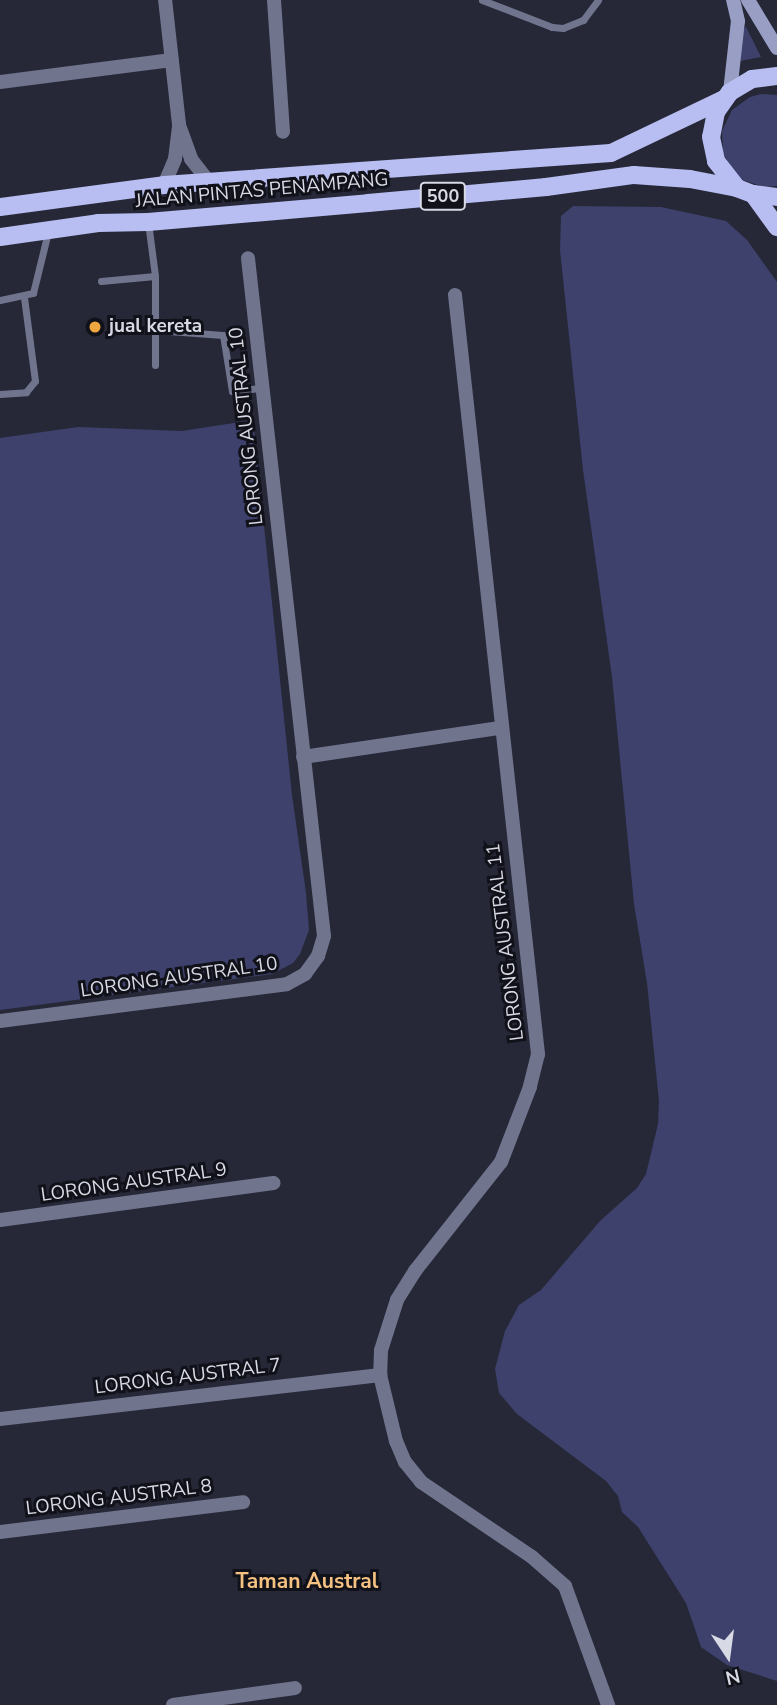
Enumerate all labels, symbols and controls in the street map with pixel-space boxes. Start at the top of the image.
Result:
street label: JALAN PINTAS PENAMPANG [135,169,389,213]
road number: 500 [418,182,467,210]
place label: jual kereta [109,316,202,338]
marker: jual kereta [87,319,103,335]
street label: LORONG AUSTRAL 10 [225,326,269,526]
street label: LORONG AUSTRAL 11 [483,842,529,1042]
street label: LORONG AUSTRAL 10 [79,953,279,1003]
street label: LORONG AUSTRAL 9 [40,1159,228,1207]
street label: LORONG AUSTRAL 7 [94,1354,282,1400]
street label: LORONG AUSTRAL 8 [25,1475,213,1521]
district label: Taman Austral [235,1568,379,1594]
north arrow [693,1621,763,1691]
text: N [723,1662,743,1691]

